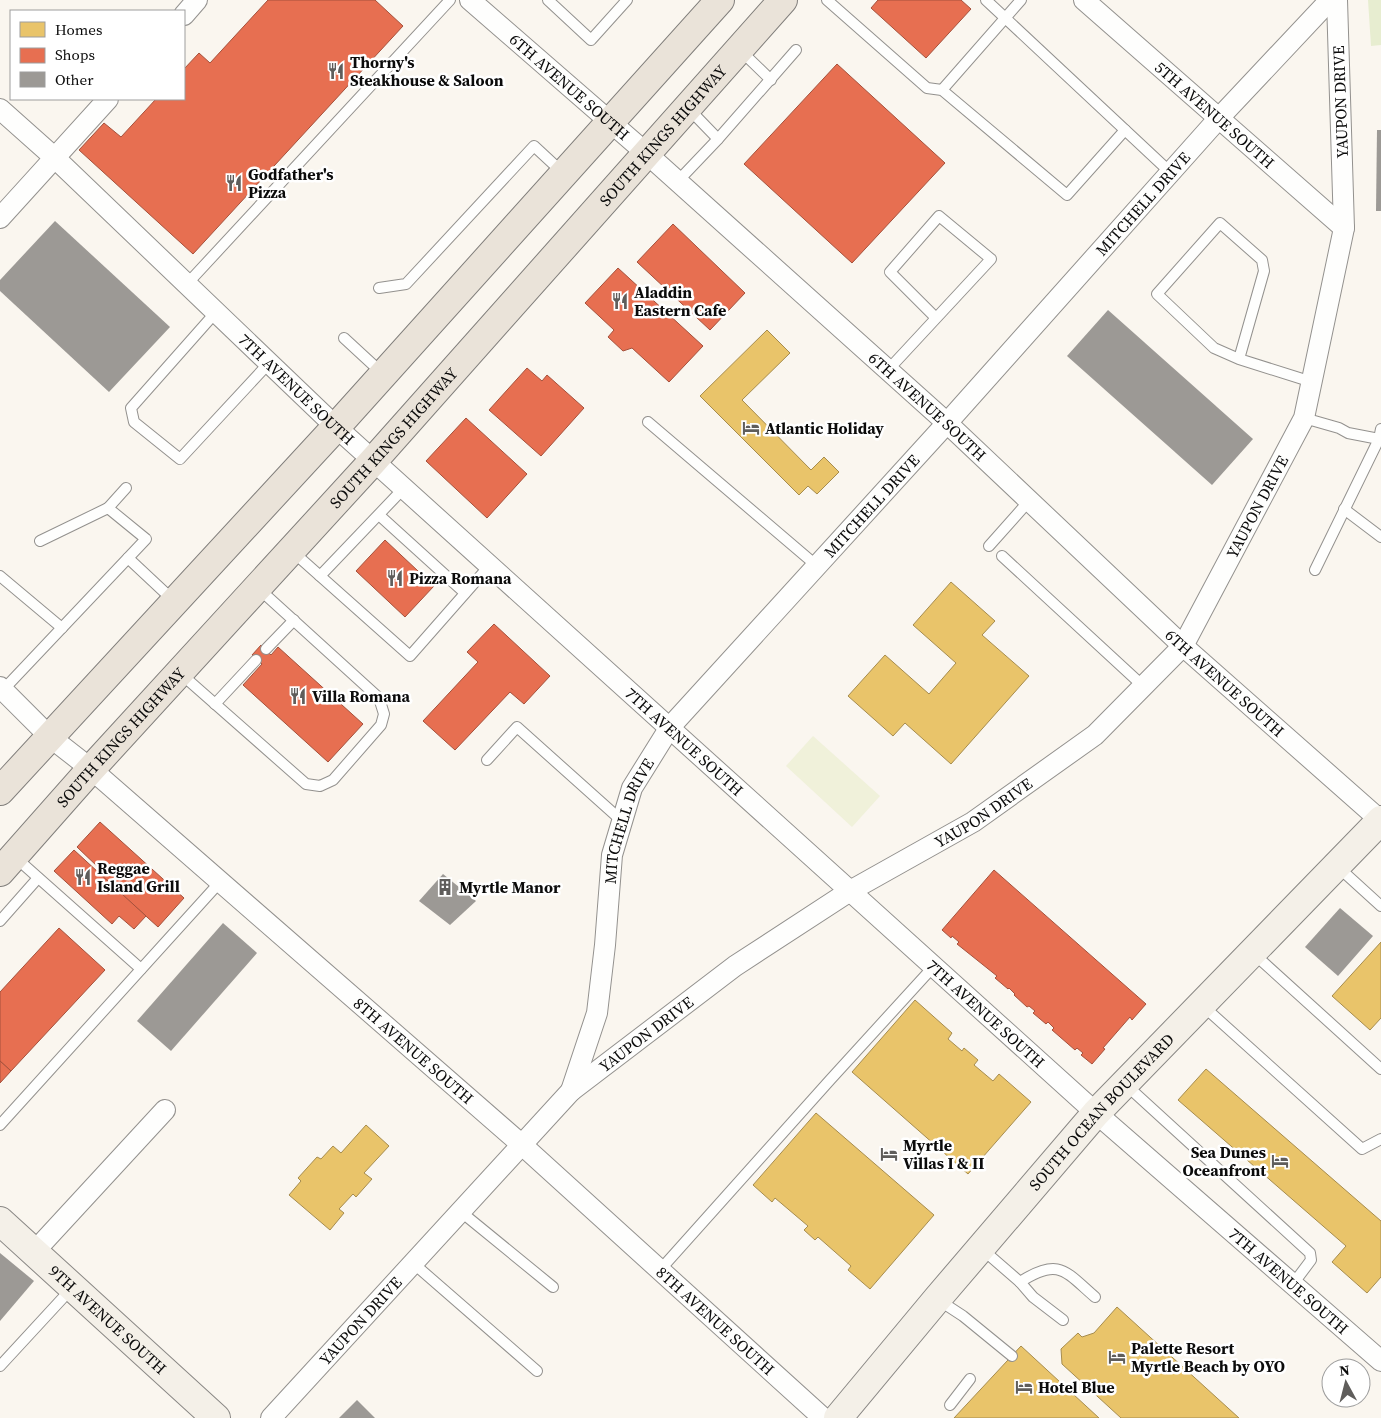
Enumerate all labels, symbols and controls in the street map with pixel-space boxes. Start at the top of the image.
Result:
legend [10,10,185,100]
text: Homes [55,19,102,40]
street label: 6TH AVENUE SOUTH [505,28,634,145]
text: Shops [55,44,95,65]
street label: YAUPON DRIVE [1327,45,1353,159]
place label: Thorny's Steakhouse & Saloon [350,51,504,91]
street label: 5TH AVENUE SOUTH [1150,56,1279,173]
street label: SOUTH KINGS HIGHWAY [594,60,731,211]
restaurant icon: Thorny's Steakhouse & Saloon [326,61,346,81]
text: Other [55,69,94,90]
street label: MITCHELL DRIVE [1090,147,1195,260]
place label: Godfather's Pizza [248,163,333,203]
restaurant icon: Godfather's Pizza [224,173,244,193]
place label: Aladdin Eastern Cafe [634,281,726,321]
restaurant icon: Aladdin Eastern Cafe [610,291,630,311]
street label: 7TH AVENUE SOUTH [234,329,359,450]
street label: 6TH AVENUE SOUTH [864,347,991,466]
street label: SOUTH KINGS HIGHWAY [324,363,462,513]
place label: Atlantic Holiday [765,417,884,439]
hotel icon: Atlantic Holiday [741,418,761,438]
street label: MITCHELL DRIVE [819,449,925,562]
street label: YAUPON DRIVE [1221,451,1293,562]
place label: Pizza Romana [409,567,512,589]
restaurant icon: Pizza Romana [385,568,405,588]
street label: 6TH AVENUE SOUTH [1161,624,1289,742]
street label: SOUTH KINGS HIGHWAY [51,662,190,812]
street label: 7TH AVENUE SOUTH [620,682,748,801]
place label: Villa Romana [312,685,410,707]
restaurant icon: Villa Romana [288,686,308,706]
street label: MITCHELL DRIVE [599,754,659,885]
street label: YAUPON DRIVE [930,772,1037,853]
place label: Reggae Island Grill [97,857,180,897]
restaurant icon: Reggae Island Grill [73,867,93,887]
place label: Myrtle Manor [459,876,561,898]
building icon: Myrtle Manor [435,877,455,897]
street label: 7TH AVENUE SOUTH [922,954,1050,1073]
street label: YAUPON DRIVE [594,991,698,1077]
street label: 8TH AVENUE SOUTH [349,992,478,1109]
street label: SOUTH OCEAN BOULEVARD [1024,1028,1179,1195]
place label: Myrtle Villas I & II [903,1134,984,1174]
place label: Sea Dunes Oceanfront [1183,1141,1266,1181]
hotel icon: Myrtle Villas I & II [879,1144,899,1164]
hotel icon: Sea Dunes Oceanfront [1270,1151,1290,1171]
street label: 7TH AVENUE SOUTH [1224,1222,1354,1339]
street label: 9TH AVENUE SOUTH [44,1260,172,1379]
street label: 8TH AVENUE SOUTH [652,1261,779,1380]
street label: YAUPON DRIVE [314,1271,407,1370]
place label: Palette Resort Myrtle Beach by OYO [1131,1337,1285,1377]
hotel icon: Palette Resort Myrtle Beach by OYO [1107,1347,1127,1367]
north arrow [1321,1358,1371,1408]
text: N [1338,1360,1351,1381]
place label: Hotel Blue [1038,1376,1115,1398]
hotel icon: Hotel Blue [1014,1377,1034,1397]

